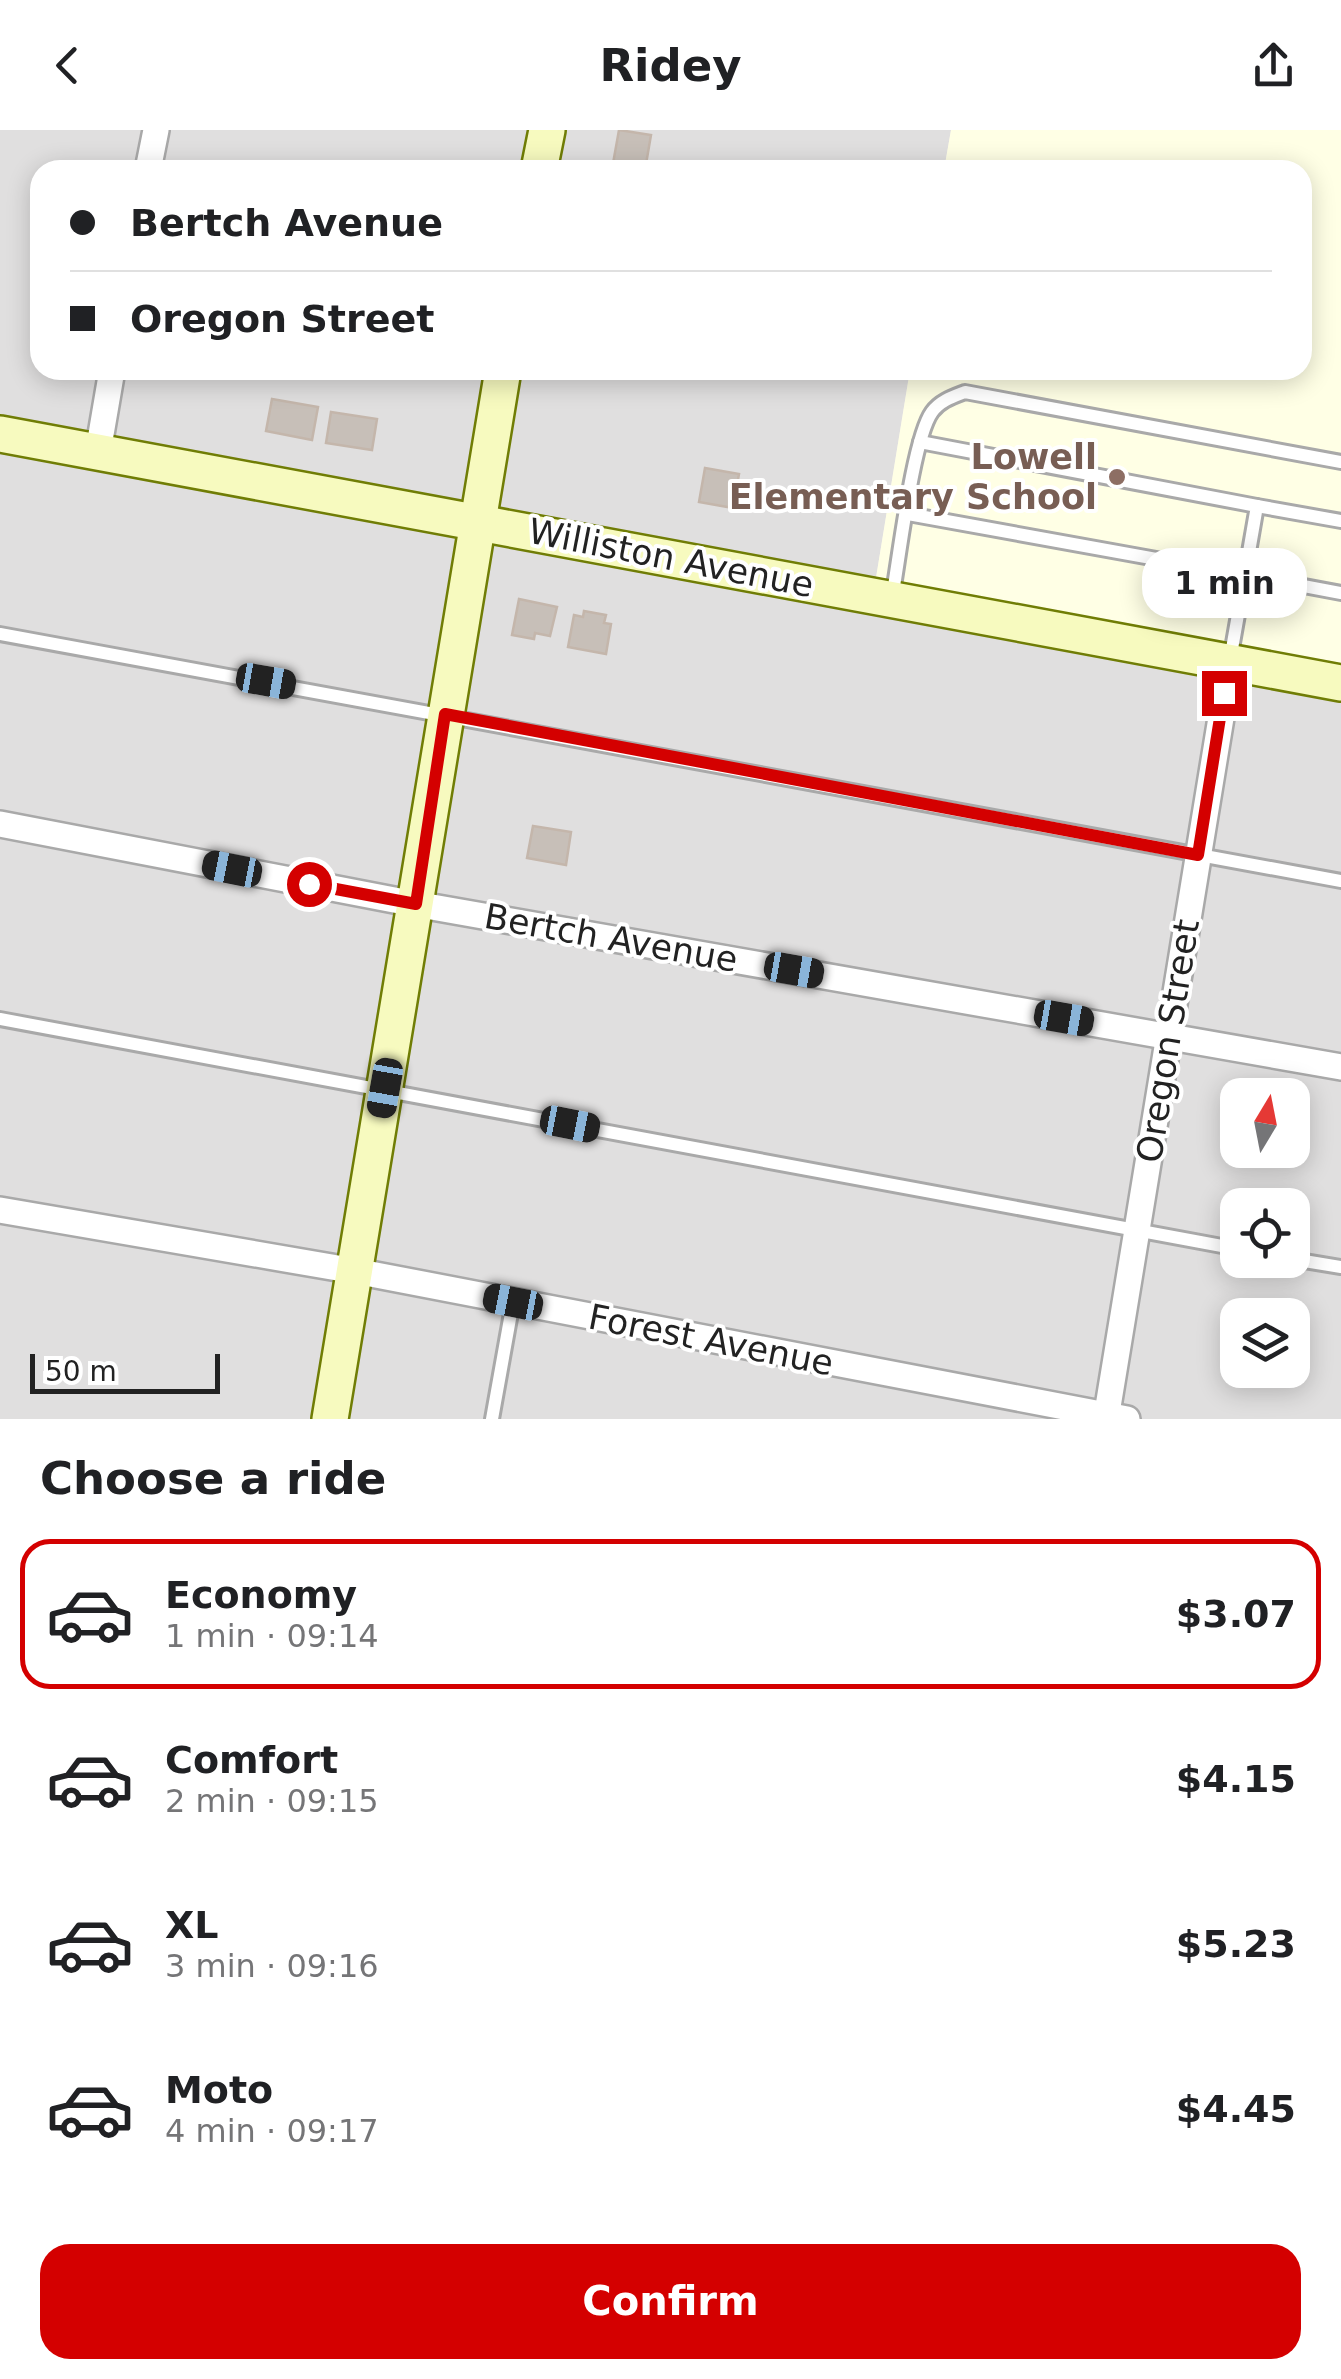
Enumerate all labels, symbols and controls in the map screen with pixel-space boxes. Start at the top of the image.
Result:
icon: back [40,38,95,93]
icon: share [1246,38,1301,93]
text: Ridey [599,39,742,92]
text: Bertch Avenue [130,201,443,245]
text: Oregon Street [130,297,434,341]
place label: Lowell Elementary School [729,437,1097,517]
marker: Lowell Elementary School [1106,466,1128,488]
street label: Williston Avenue [525,511,817,605]
callout: 1 min [1142,548,1306,618]
text: 1 min [1174,564,1275,602]
car [234,661,298,701]
route end [1202,671,1247,716]
car [200,849,264,889]
route start [287,862,332,907]
street label: Bertch Avenue [481,896,741,980]
street label: Oregon Street [1129,916,1207,1166]
car [762,950,826,990]
car [1032,998,1096,1038]
car [365,1056,405,1120]
north arrow [1220,1078,1310,1168]
map controls [1220,1078,1310,1388]
car [538,1104,602,1144]
button: locate [1220,1188,1310,1278]
car [481,1282,545,1322]
street label: Forest Avenue [585,1297,837,1383]
button: layers [1220,1298,1310,1388]
scale bar [30,1349,220,1394]
text: 50 m [45,1355,117,1388]
text: Choose a ride [40,1452,386,1505]
icon: car [45,1569,135,1659]
text: Economy [165,1573,357,1617]
text: $3.07 [1176,1592,1296,1636]
text: 1 min · 09:14 [165,1617,379,1655]
icon: car [45,1734,135,1824]
text: Comfort [165,1738,338,1782]
text: $4.15 [1176,1757,1296,1801]
text: 2 min · 09:15 [165,1782,379,1820]
icon: car [45,1899,135,1989]
text: XL [165,1903,219,1947]
text: $5.23 [1176,1922,1296,1966]
text: 3 min · 09:16 [165,1947,379,1985]
icon: car [45,2064,135,2154]
text: Moto [165,2068,273,2112]
text: $4.45 [1176,2087,1296,2131]
text: 4 min · 09:17 [165,2112,379,2150]
button: Confirm [40,2244,1301,2359]

